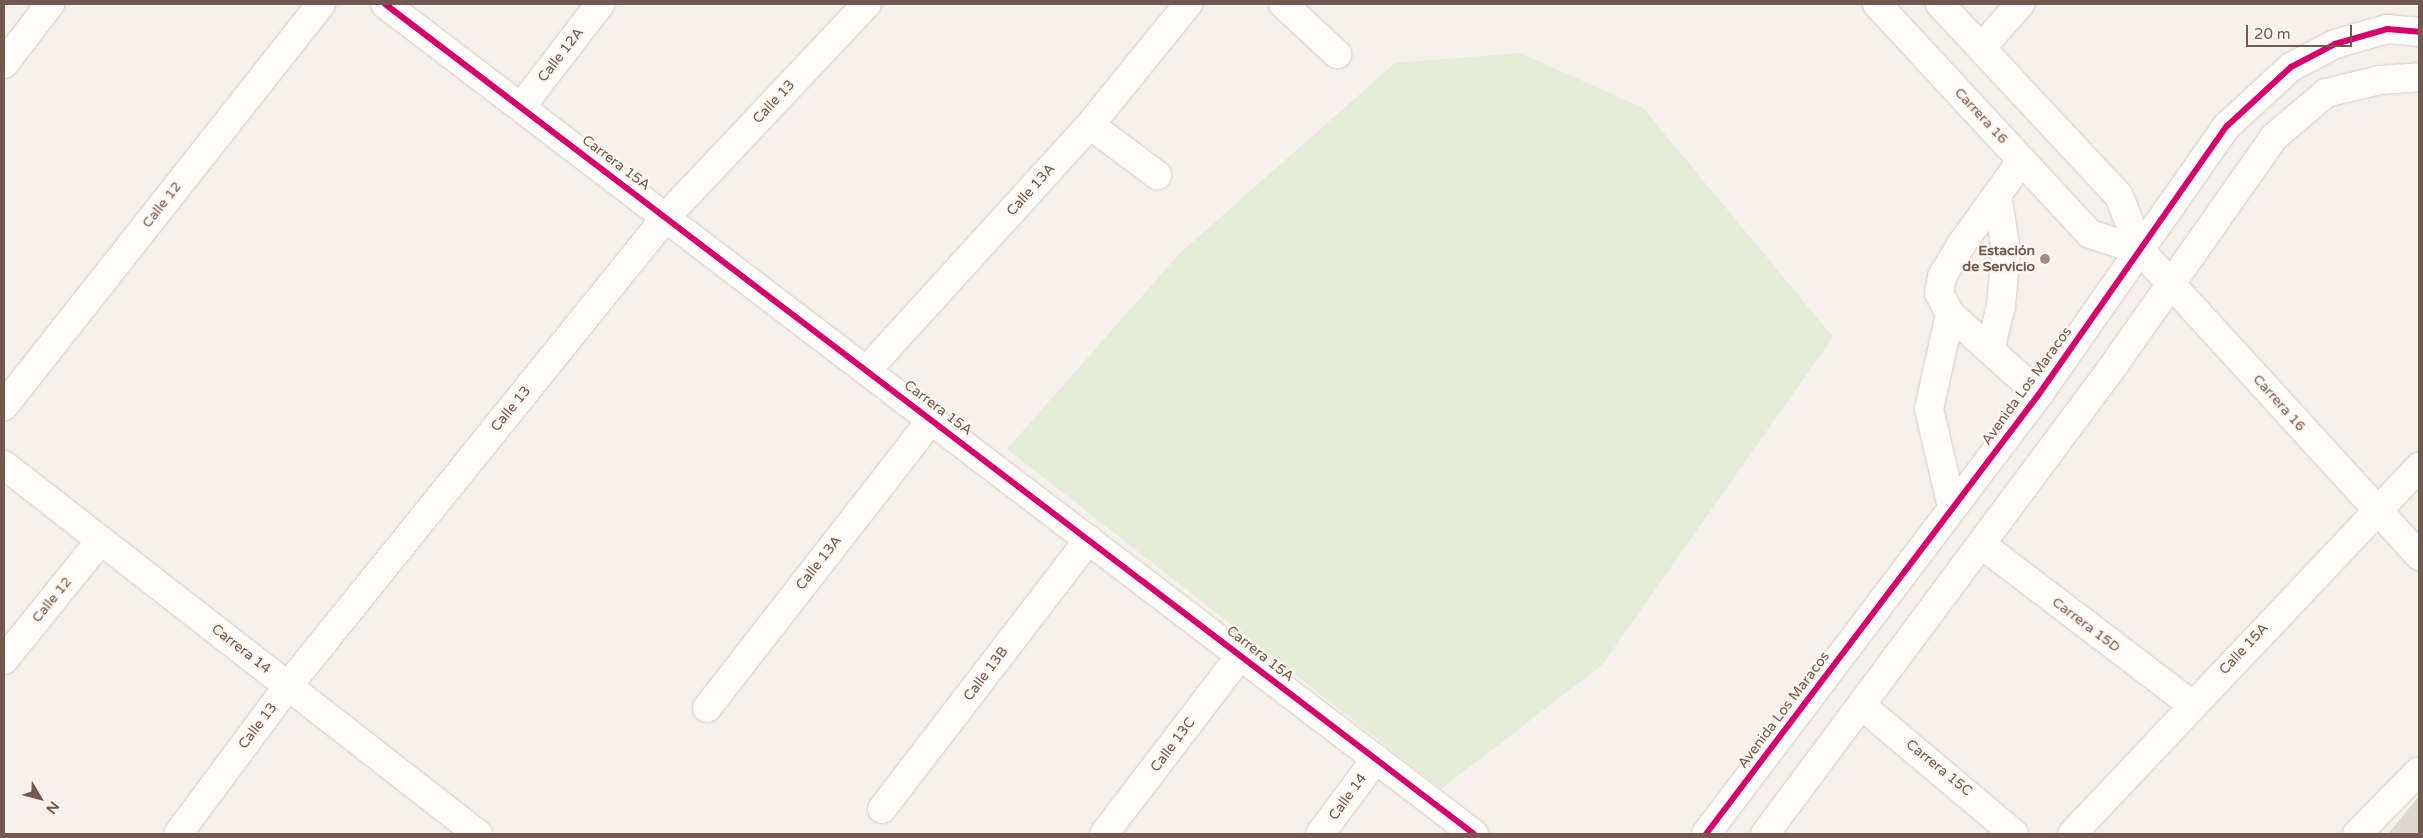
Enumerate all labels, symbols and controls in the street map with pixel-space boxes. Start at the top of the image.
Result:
scale bar [2248,15,2354,47]
street label: Calle 12A [535,25,587,85]
text: 20 m [2254,25,2291,43]
street label: Calle 13 [750,77,798,127]
street label: Carrera 16 [1951,84,2011,148]
street label: Carrera 15A [579,132,653,194]
street label: Calle 13A [1003,161,1059,219]
street label: Calle 12 [139,179,185,231]
place label: Estación de Servicio [1962,243,2035,276]
marker: Estación de Servicio [2039,253,2051,265]
street label: Avenida Los Maracos [1979,324,2075,448]
street label: Carrera 16 [2249,371,2309,435]
street label: Carrera 15A [901,377,975,439]
street label: Calle 13 [488,383,534,435]
street label: Calle 13A [793,533,845,593]
street label: Calle 12 [29,574,75,626]
street label: Carrera 15D [2049,594,2123,656]
street label: Calle 15A [2216,620,2272,678]
street label: Carrera 14 [208,621,274,677]
street label: Carrera 15A [1223,622,1297,686]
street label: Calle 13B [960,644,1012,704]
street label: Avenida Los Maracos [1735,648,1833,772]
street label: Calle 13 [235,699,281,753]
street label: Calle 13C [1147,715,1199,775]
street label: Carrera 15C [1903,736,1975,800]
street label: Calle 14 [1325,770,1371,824]
north arrow [15,773,65,823]
text: N [42,798,63,817]

